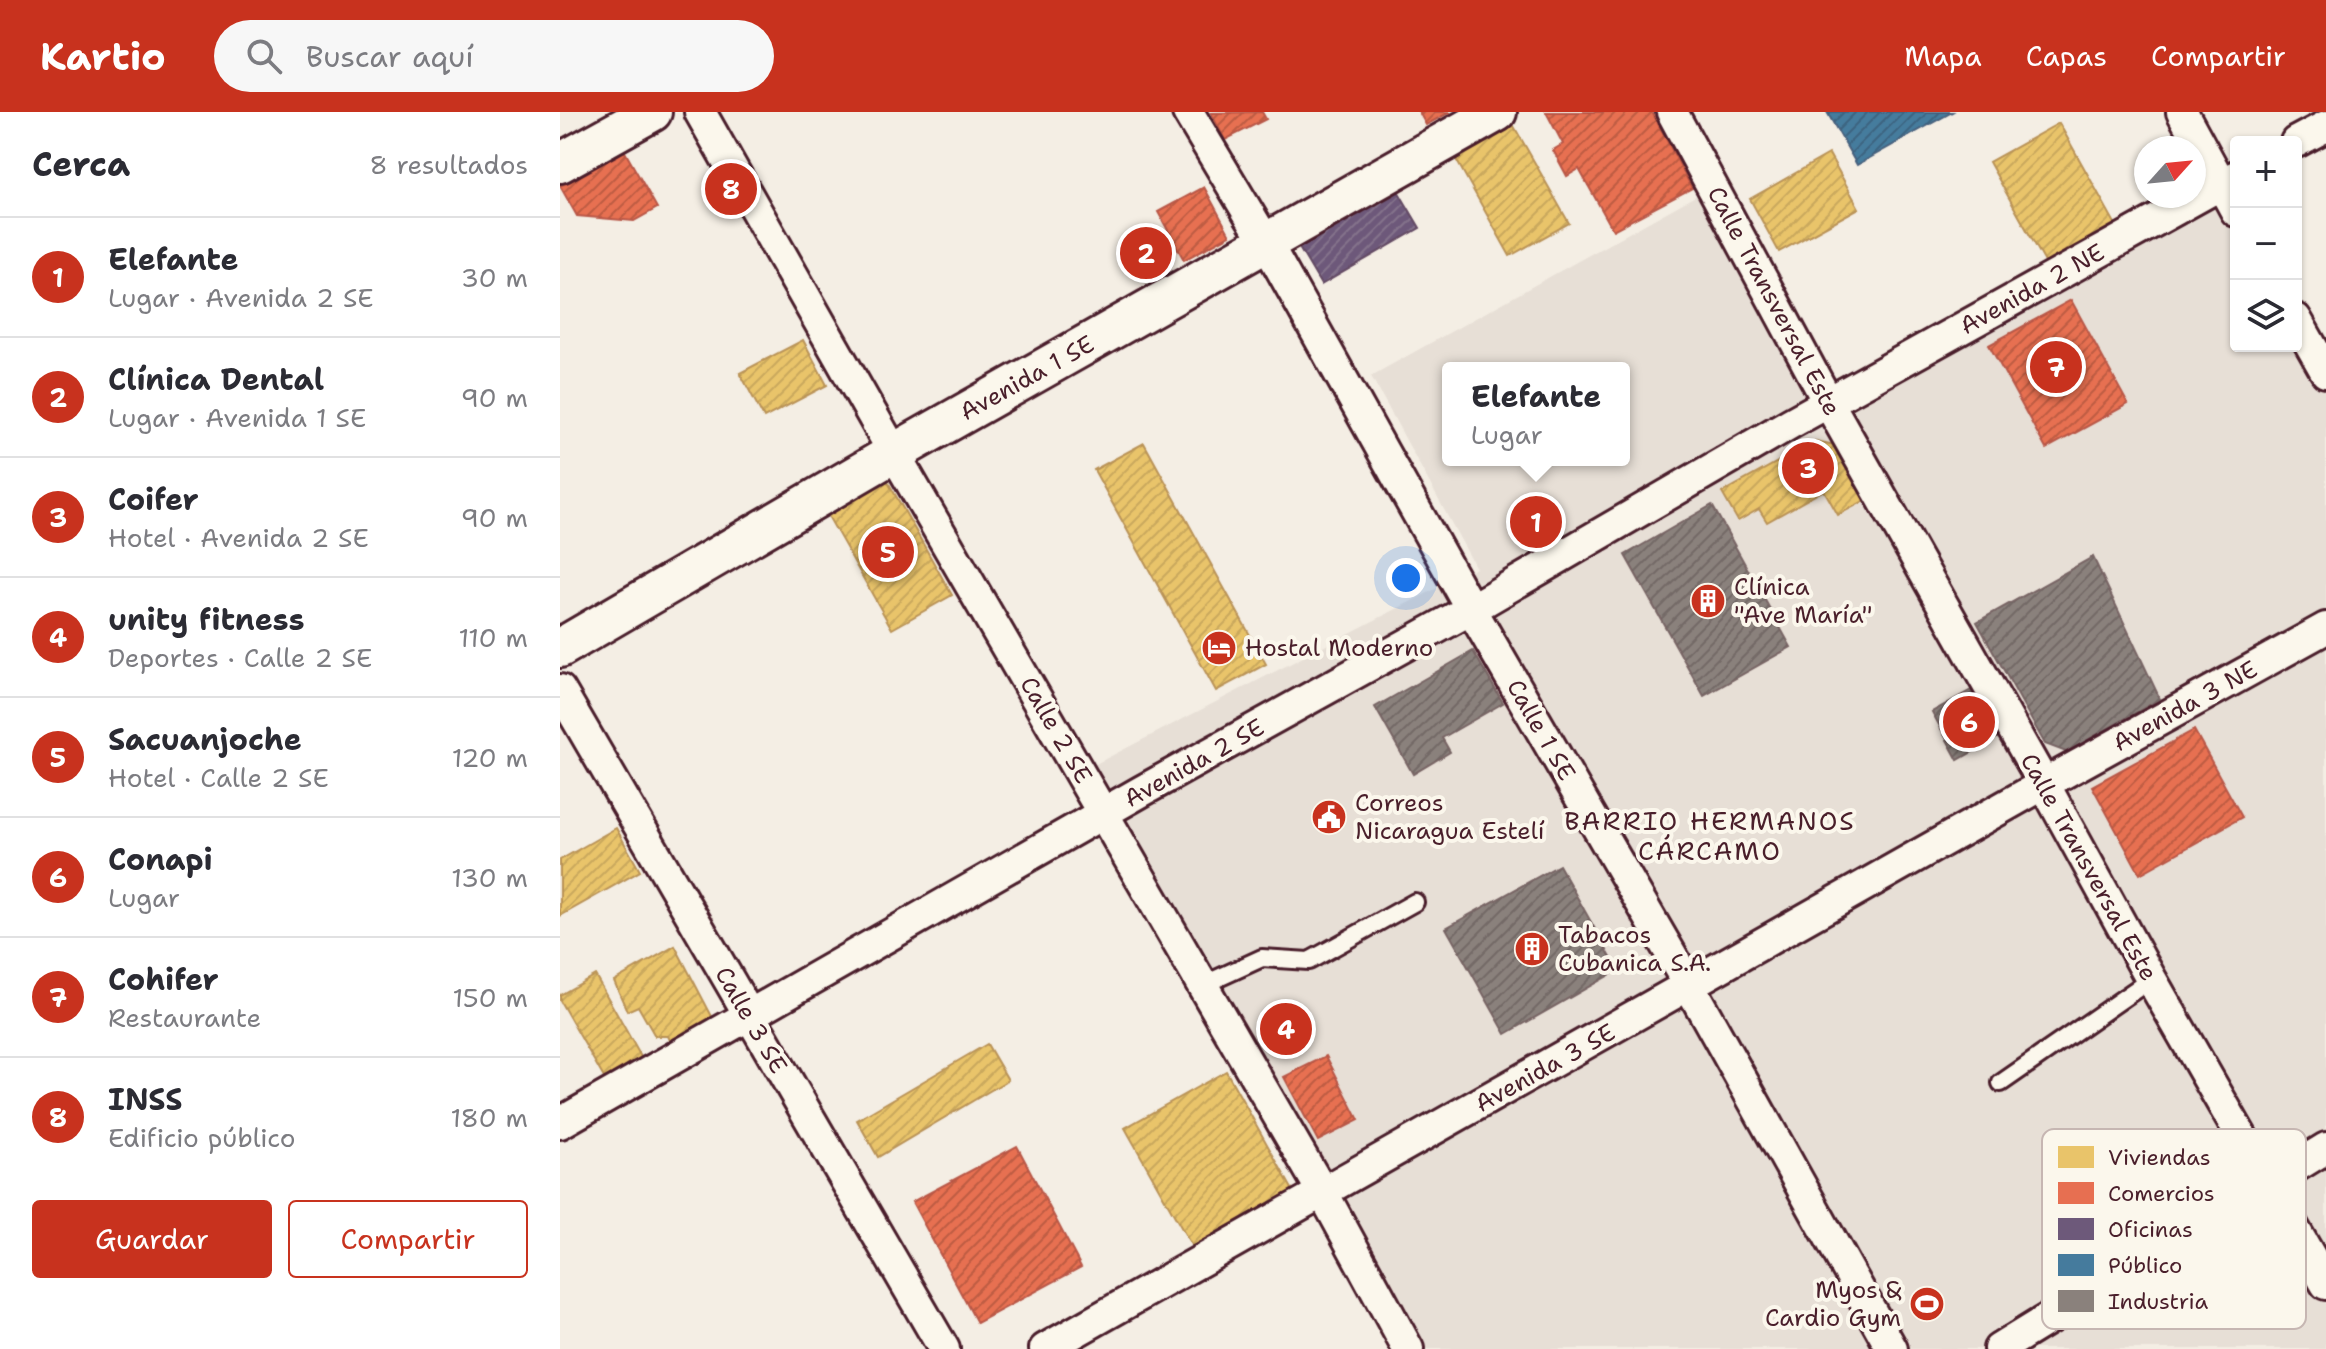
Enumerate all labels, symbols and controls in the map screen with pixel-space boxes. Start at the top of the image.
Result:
search box [214,20,774,92]
text: Kartio [40,31,166,82]
icon: search [242,34,286,78]
text: Buscar aquí [306,36,474,77]
text: Mapa [1904,37,1982,75]
text: Capas [2026,37,2107,75]
text: Compartir [2151,37,2286,75]
north arrow [2134,136,2206,208]
map controls [2230,136,2302,352]
button: + [2230,136,2302,208]
text: Cerca [32,141,130,187]
text: 8 resultados [369,147,528,182]
pin: 8 [705,159,757,219]
street label: Calle Transversal Este [1700,181,1848,421]
button: − [2230,208,2302,280]
pin: 2 [1120,223,1172,283]
street label: Avenida 2 NE [1954,236,2110,342]
text: Elefante [108,239,239,280]
text: 1 [52,260,64,295]
text: 30 m [461,260,528,295]
text: Lugar · Avenida 2 SE [108,280,374,315]
button: layers [2230,280,2302,352]
street label: Avenida 1 SE [954,328,1100,428]
pin: 7 [2030,337,2082,397]
text: Clínica Dental [108,359,324,400]
popup [1442,362,1630,466]
text: Elefante [1471,376,1601,417]
text: 2 [49,380,67,415]
text: 90 m [461,380,528,415]
text: Lugar · Avenida 1 SE [108,400,366,435]
text: Lugar [1471,417,1543,452]
pin: 3 [1782,438,1834,498]
text: Coifer [108,479,199,520]
pin: 1 [1510,492,1562,552]
text: 3 [49,500,67,535]
text: 90 m [461,500,528,535]
text: Hotel · Avenida 2 SE [108,520,369,555]
pin: 5 [862,522,914,582]
your location [1386,558,1426,598]
place label: Clínica "Ave María" [1734,571,1872,631]
building icon: Clínica "Ave María" [1689,582,1727,620]
text: unity fitness [108,599,305,640]
text: 4 [49,620,67,655]
text: 110 m [458,620,528,655]
hotel icon: Hostal Moderno [1200,629,1238,667]
place label: Hostal Moderno [1245,632,1433,664]
text: Deportes · Calle 2 SE [108,640,372,675]
street label: Avenida 3 NE [2107,653,2263,759]
street label: Calle 2 SE [1013,671,1099,789]
street label: Calle 1 SE [1499,674,1583,786]
pin: 6 [1943,692,1995,752]
street label: Avenida 2 SE [1118,711,1270,815]
text: Sacuanjoche [108,719,302,760]
text: 5 [50,740,66,775]
text: 120 m [452,740,528,775]
street label: Calle Transversal Este [2013,747,2165,987]
text: Hotel · Calle 2 SE [108,760,329,795]
place label: Correos Nicaragua Estelí [1355,787,1545,847]
public building icon: Correos Nicaragua Estelí [1310,798,1348,836]
district label: BARRIO HERMANOS CÁRCAMO [1564,803,1856,868]
text: Conapi [108,839,213,880]
text: 6 [49,860,67,895]
text: 130 m [451,860,528,895]
text: Lugar [108,880,180,915]
place label: Tabacos Cubanica S.A. [1558,919,1711,979]
building icon: Tabacos Cubanica S.A. [1513,930,1551,968]
text: Cohifer [108,959,219,1000]
street label: Calle 3 SE [708,961,794,1079]
text: 7 [49,980,67,1015]
text: 150 m [452,980,528,1015]
pin: 4 [1260,999,1312,1059]
text: Restaurante [108,1000,261,1035]
street label: Avenida 3 SE [1469,1016,1621,1120]
text: INSS [108,1079,182,1120]
text: 8 [49,1100,67,1135]
text: 180 m [450,1100,528,1135]
text: Edificio público [108,1120,295,1155]
legend [2042,1129,2306,1329]
text: Viviendas [2108,1143,2211,1172]
text: Comercios [2108,1179,2215,1208]
button: Guardar [32,1200,272,1278]
button: Compartir [288,1200,528,1278]
text: Oficinas [2108,1215,2193,1244]
text: Público [2108,1251,2182,1280]
place label: Myos & Cardio Gym [1765,1274,1902,1334]
sports icon: Myos & Cardio Gym [1908,1285,1946,1323]
text: Industria [2108,1287,2208,1316]

